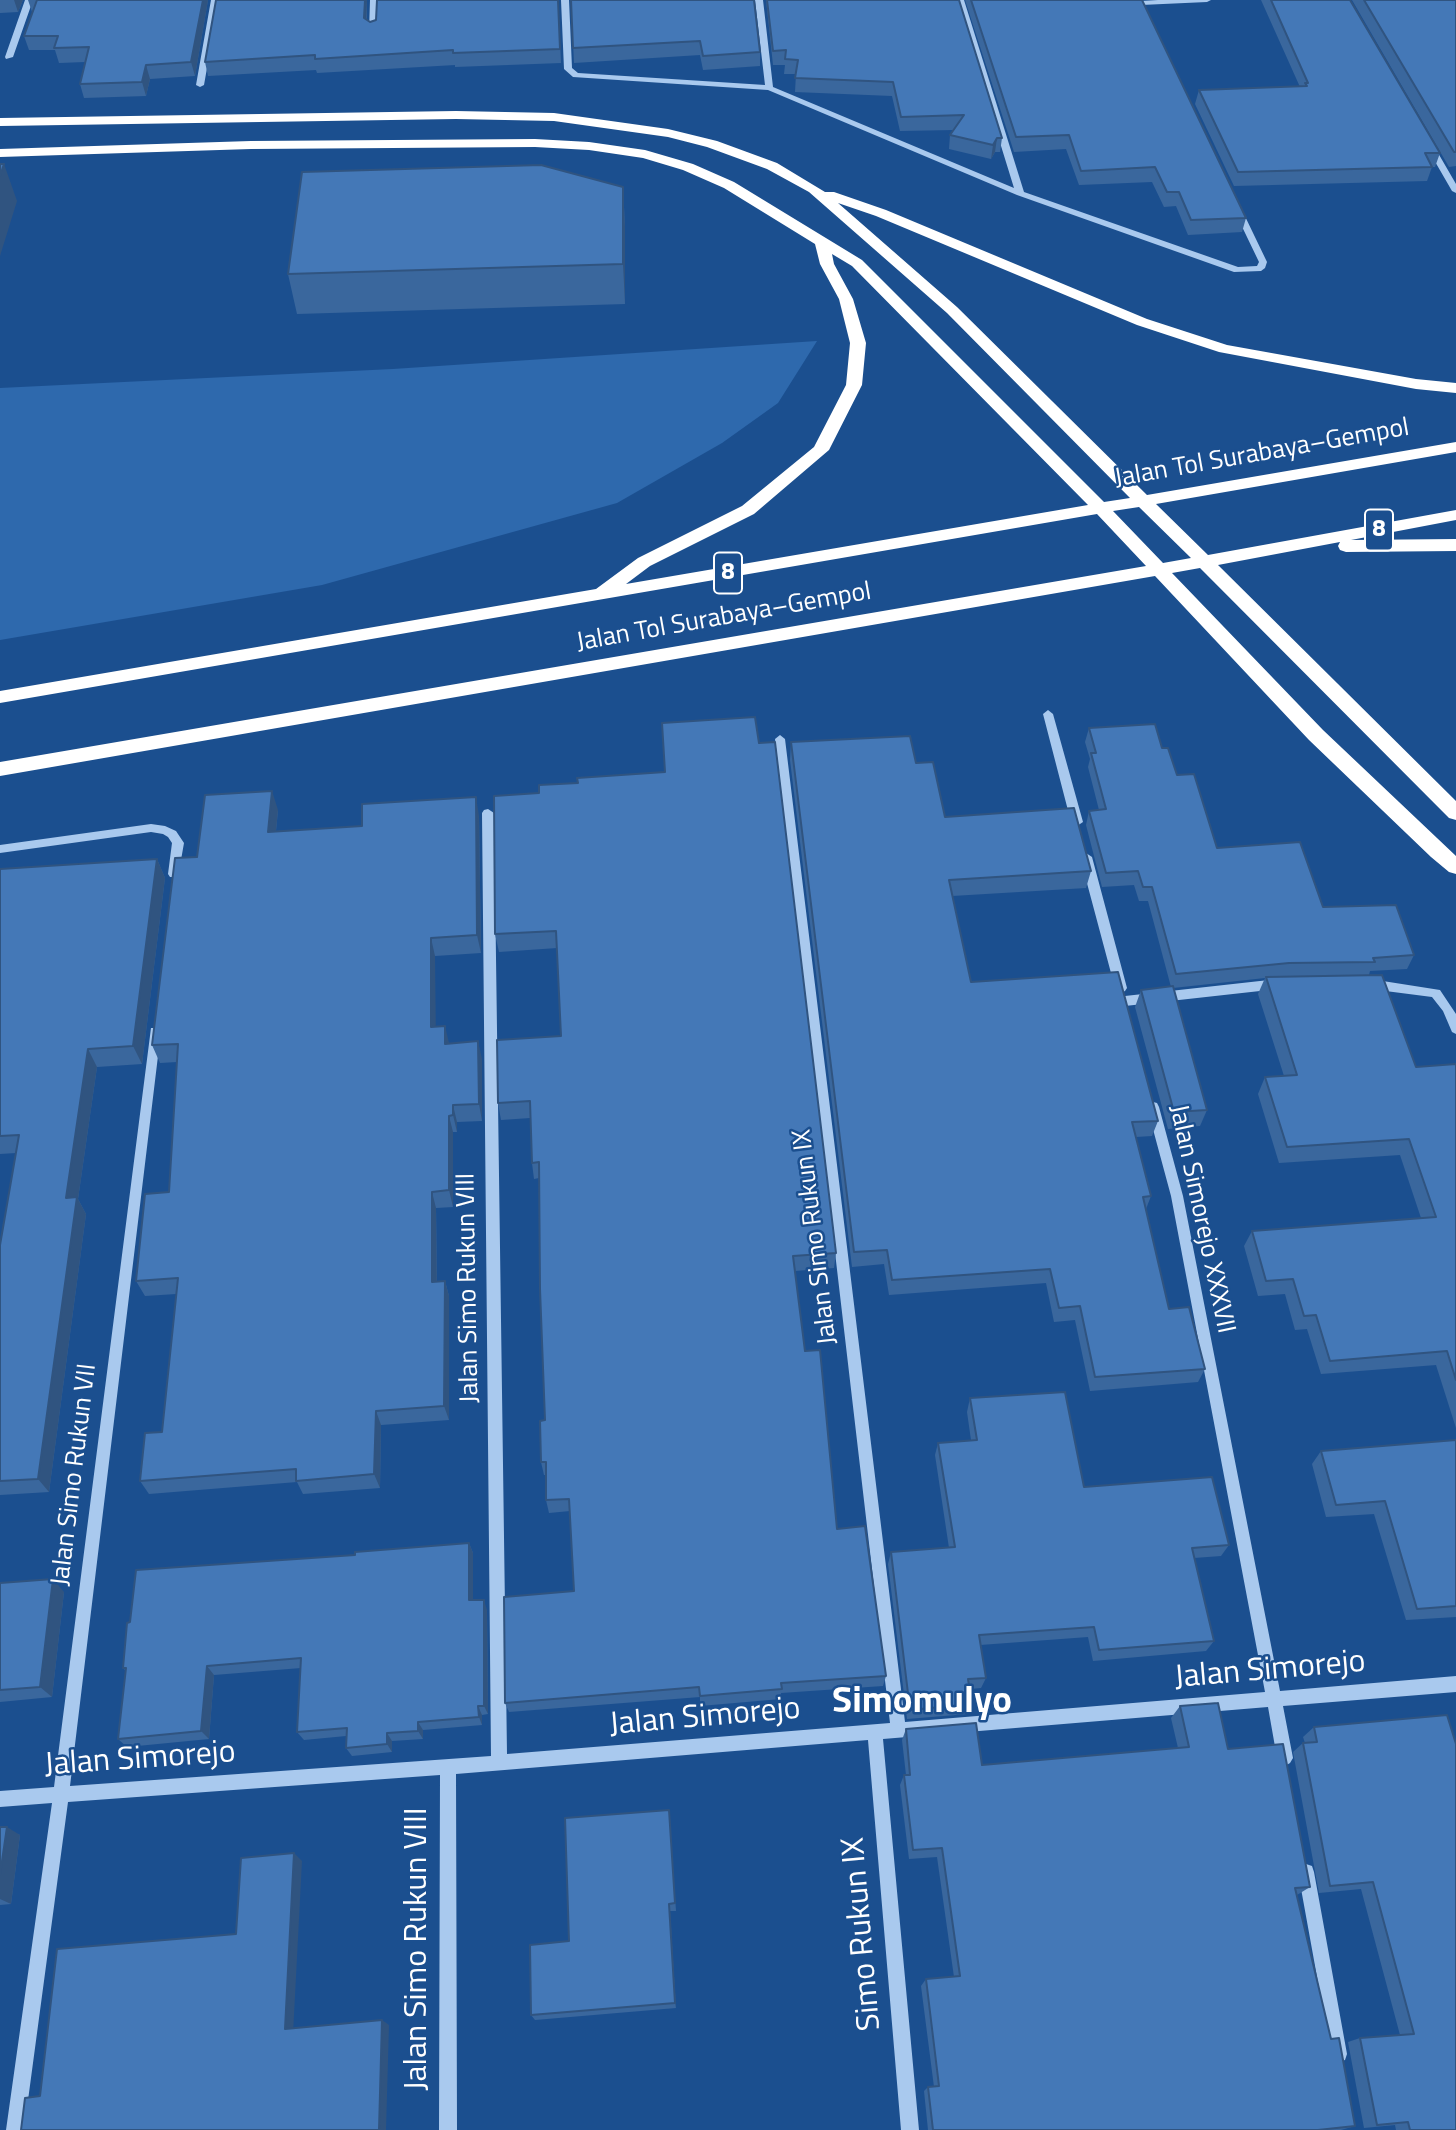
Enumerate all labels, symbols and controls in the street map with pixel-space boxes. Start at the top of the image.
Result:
street label: Jalan Tol Surabaya–Gempol [1112,413,1412,495]
road number: 8 [1365,509,1393,550]
road number: 8 [714,552,742,594]
street label: Jalan Tol Surabaya–Gempol [574,577,874,659]
street label: Jalan Simorejo XXXVII [1162,1102,1240,1336]
street label: Jalan Simo Rukun IX [787,1127,845,1347]
street label: Jalan Simo Rukun VIII [451,1173,487,1403]
street label: Jalan Simo Rukun VII [46,1362,104,1588]
street label: Jalan Simorejo [1173,1644,1367,1698]
district label: Simomulyo [832,1681,1012,1725]
street label: Jalan Simorejo [608,1691,802,1745]
street label: Jalan Simorejo [43,1734,237,1786]
street label: Jalan Simo Rukun VIII [399,1807,437,2091]
street label: Simo Rukun IX [835,1836,891,2032]

